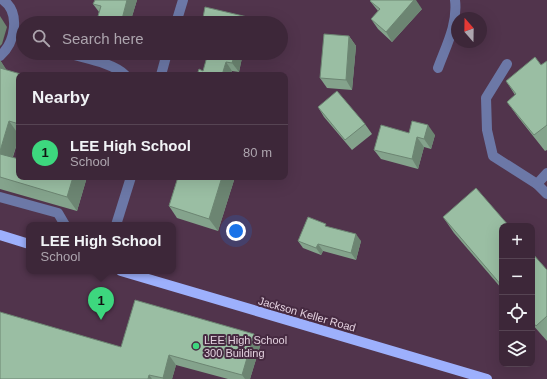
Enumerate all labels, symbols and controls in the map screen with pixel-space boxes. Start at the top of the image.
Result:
north arrow [451,12,487,48]
search box [16,16,288,60]
icon: search [30,27,52,49]
text: Search here [62,30,144,47]
text: Nearby [32,88,90,107]
text: LEE High School [70,137,191,154]
text: 1 [41,145,49,160]
text: 80 m [243,145,272,160]
text: School [70,154,110,169]
your location [226,221,246,241]
popup [26,222,176,274]
map controls [499,223,535,367]
button: + [499,223,535,259]
text: LEE High School [41,232,161,249]
text: School [41,249,80,264]
button: − [499,259,535,295]
pin: 1 [88,287,114,320]
street label: Jackson Keller Road [257,294,357,334]
button: locate [499,295,535,331]
button: layers [499,331,535,367]
place label: LEE High School 300 Building [204,334,287,359]
marker: LEE High School 300 Building [191,341,201,351]

